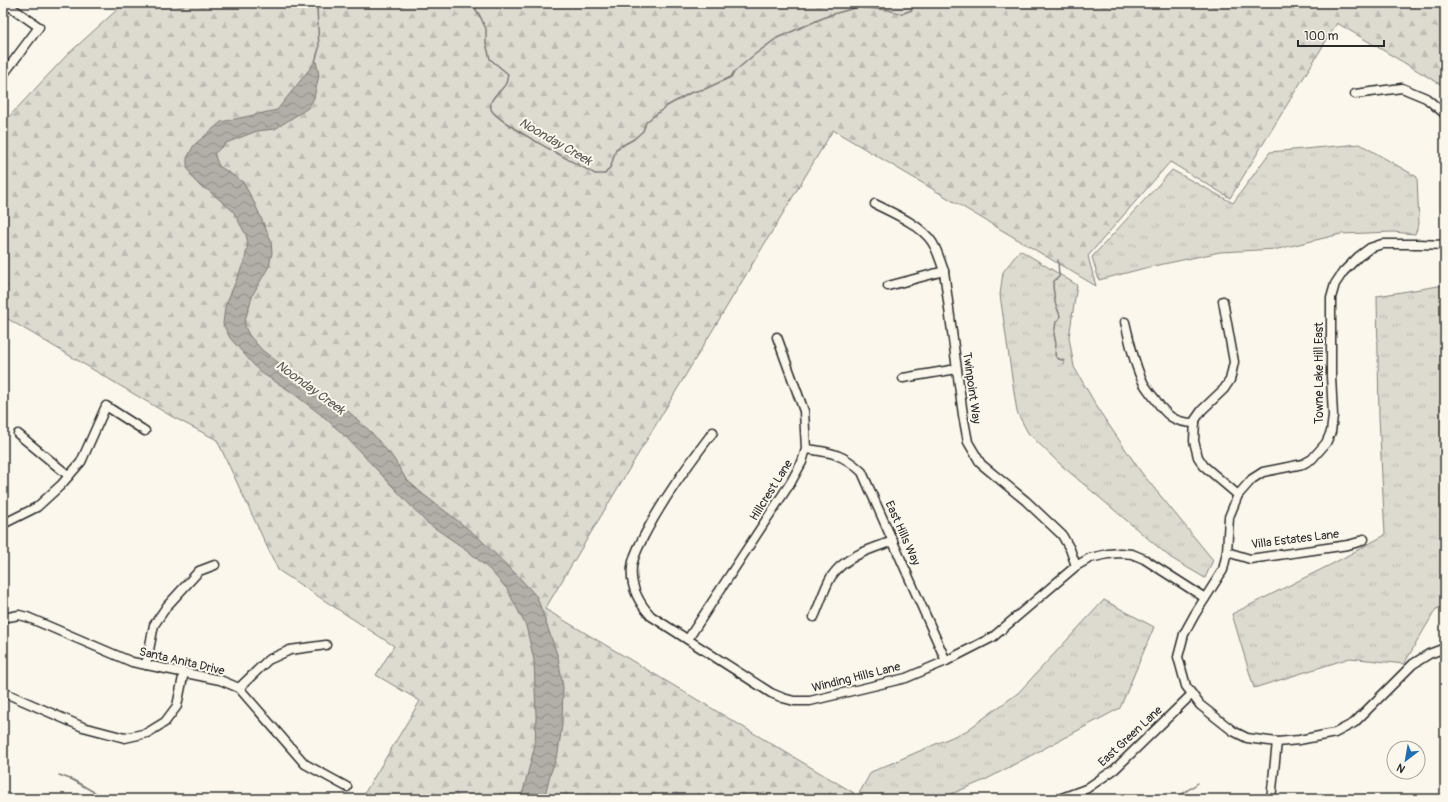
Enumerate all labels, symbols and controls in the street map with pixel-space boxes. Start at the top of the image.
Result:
scale bar [1298,22,1384,48]
text: 100 m [1304,29,1339,44]
water label: Noonday Creek [516,115,596,170]
street label: Towne Lake Hill East [1312,322,1327,424]
street label: Twinpoint Way [959,351,984,425]
water label: Noonday Creek [273,357,349,419]
street label: Hillcrest Lane [747,457,796,524]
street label: East Hills Way [882,499,923,568]
street label: Villa Estates Lane [1250,527,1340,552]
street label: Santa Anita Drive [138,644,226,679]
street label: Winding Hills Lane [810,659,902,696]
street label: East Green Lane [1095,703,1166,770]
north arrow [1386,740,1426,780]
text: N [1394,760,1408,776]

